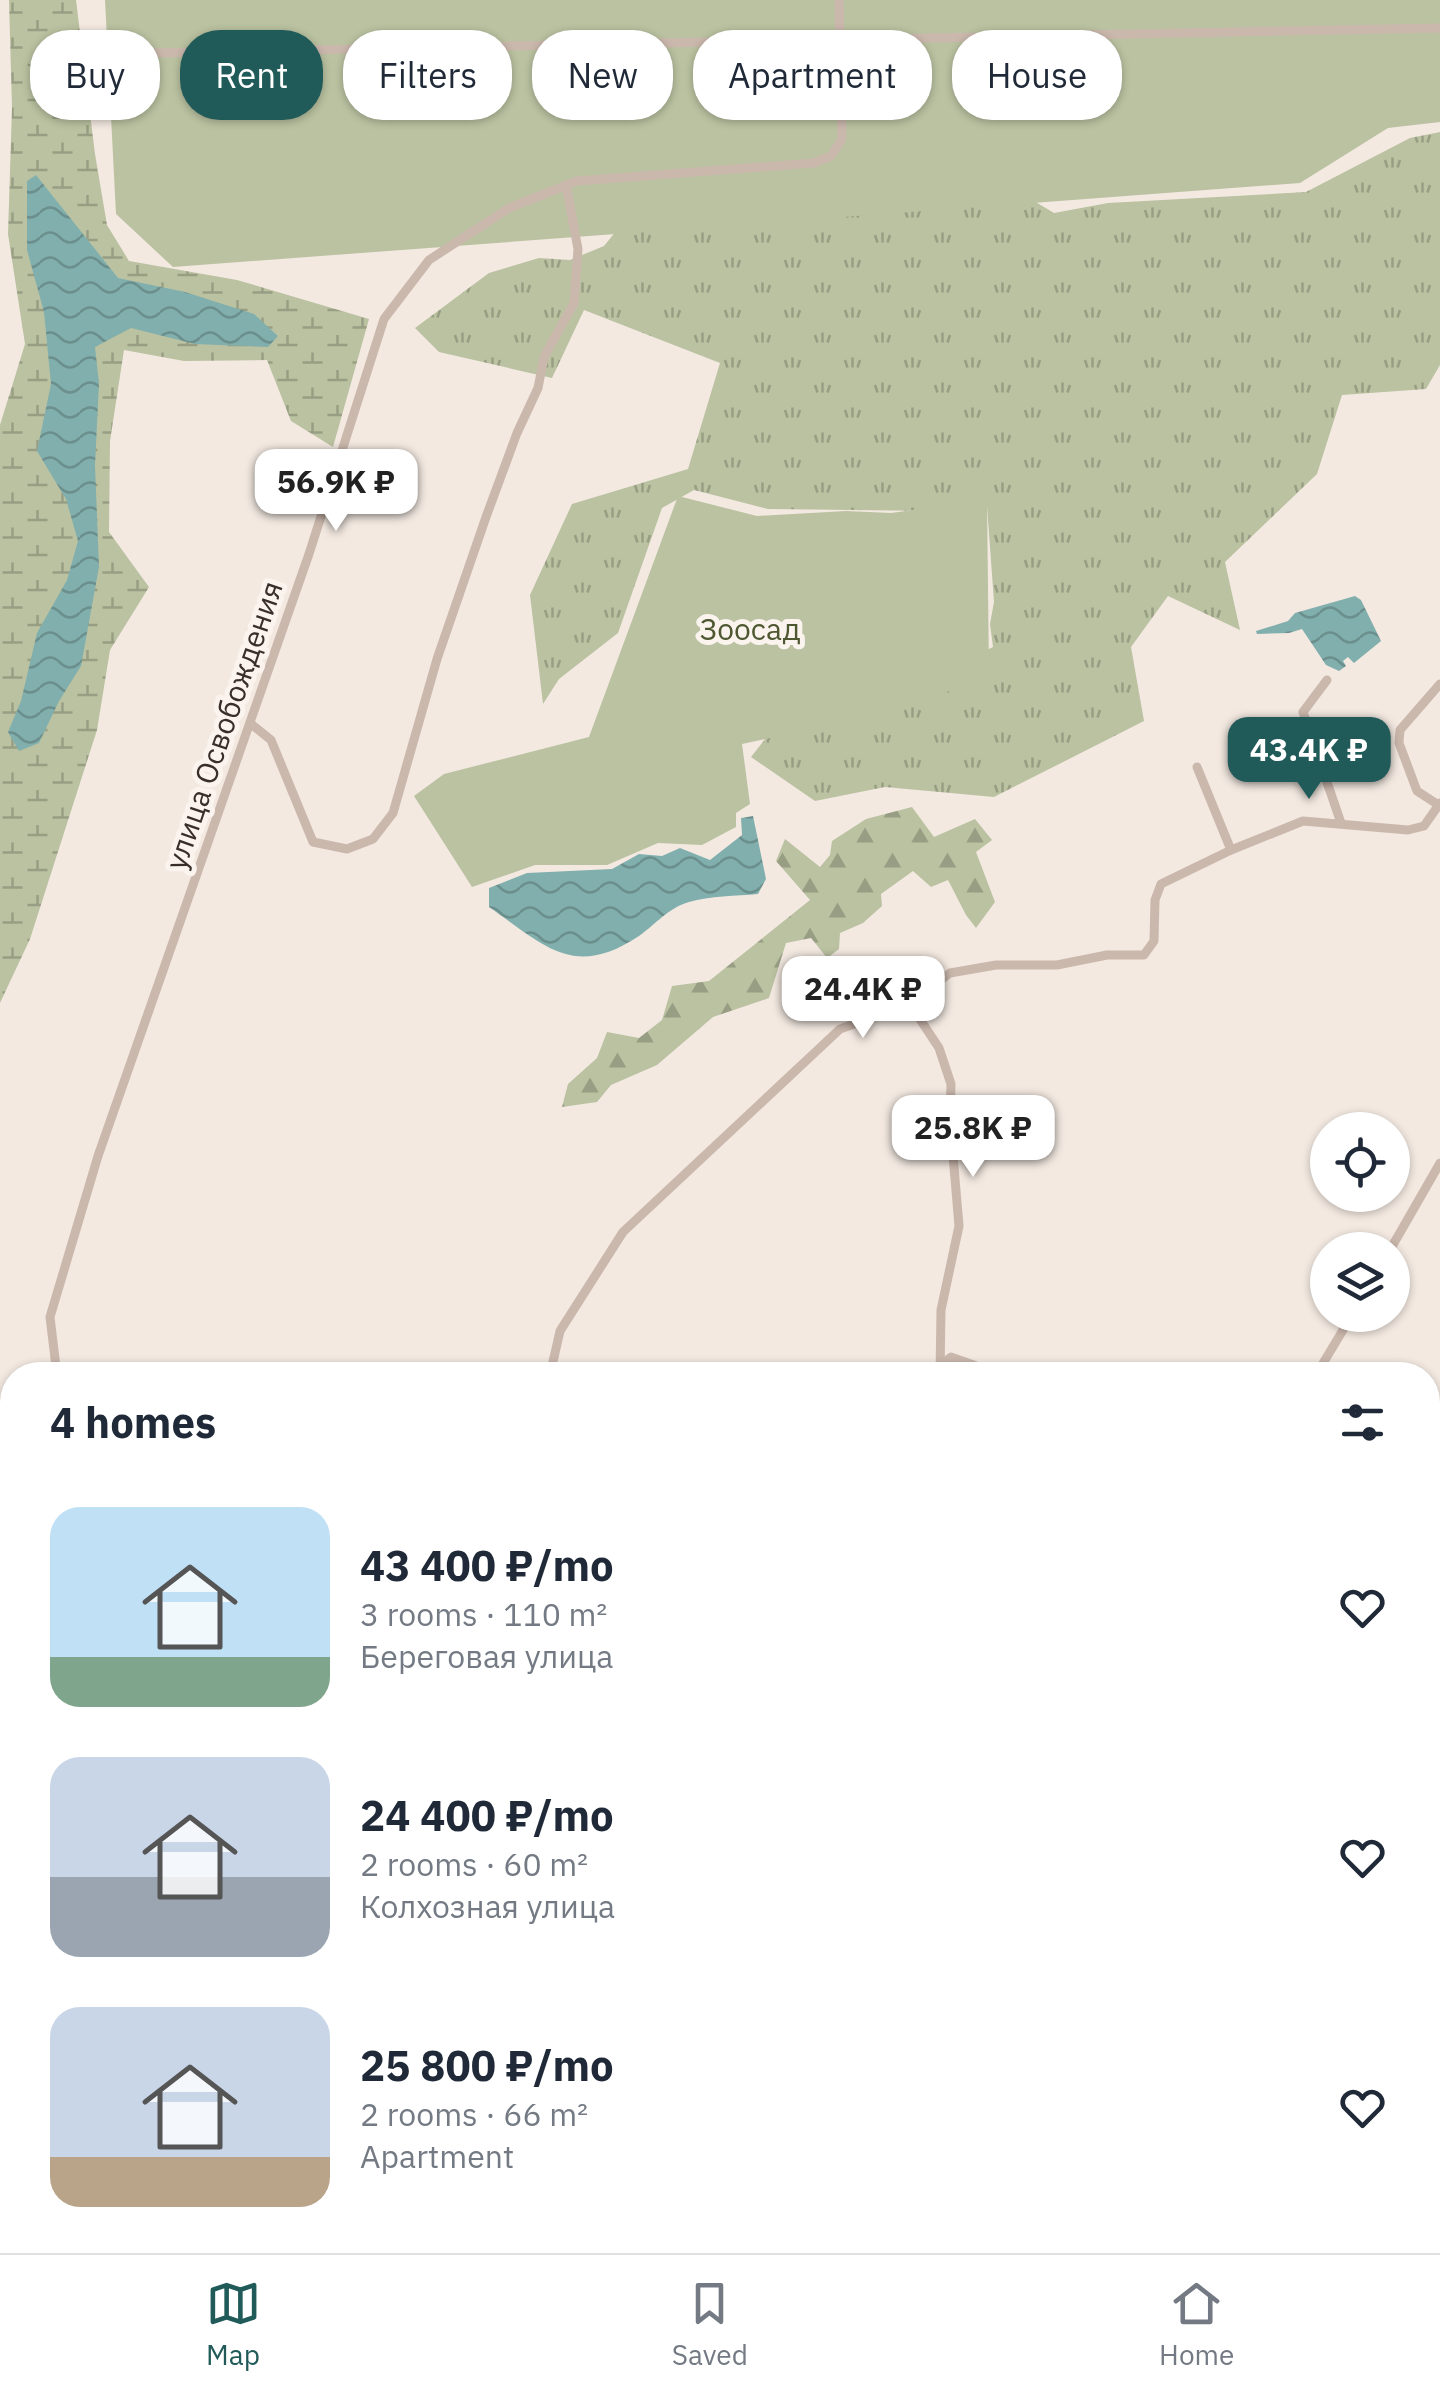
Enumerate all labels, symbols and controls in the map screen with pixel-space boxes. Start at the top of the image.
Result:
chip: Buy [30,30,160,120]
chip: Rent [180,30,323,120]
chip: Filters [343,30,512,120]
chip: New [532,30,673,120]
chip: Apartment [693,30,932,120]
chip: House [952,30,1122,120]
pin: 56.9K ₽ [244,449,428,534]
text: 56.9K ₽ [277,460,395,502]
street label: улица Освобождения [155,576,291,874]
park label: Зоосад [699,609,801,648]
pin: 43.4K ₽ [1217,717,1401,802]
text: 43.4K ₽ [1250,728,1368,770]
pin: 24.4K ₽ [771,956,955,1041]
text: 24.4K ₽ [804,967,922,1009]
pin: 25.8K ₽ [881,1095,1065,1180]
text: 25.8K ₽ [914,1106,1032,1148]
map controls [1310,1112,1410,1332]
button: locate [1310,1112,1410,1212]
button: layers [1310,1232,1410,1332]
text: 4 homes [50,1395,216,1450]
icon: filters [1335,1395,1390,1450]
text: 43 400 ₽/mo [360,1538,614,1593]
icon: home [130,1547,250,1667]
icon: heart [1335,1580,1390,1635]
text: 3 rooms · 110 m² [360,1593,607,1635]
text: Береговая улица [360,1635,613,1677]
text: 24 400 ₽/mo [360,1788,614,1843]
icon: home [130,1797,250,1917]
icon: heart [1335,1830,1390,1885]
text: 2 rooms · 60 m² [360,1843,588,1885]
text: Колхозная улица [360,1885,615,1927]
text: 25 800 ₽/mo [360,2038,614,2093]
icon: home [130,2047,250,2167]
icon: heart [1335,2080,1390,2135]
text: 2 rooms · 66 m² [360,2093,588,2135]
text: Apartment [360,2135,514,2177]
tab: Map [206,2276,261,2373]
tab: Saved [672,2276,748,2373]
tab: Home [1159,2276,1234,2373]

